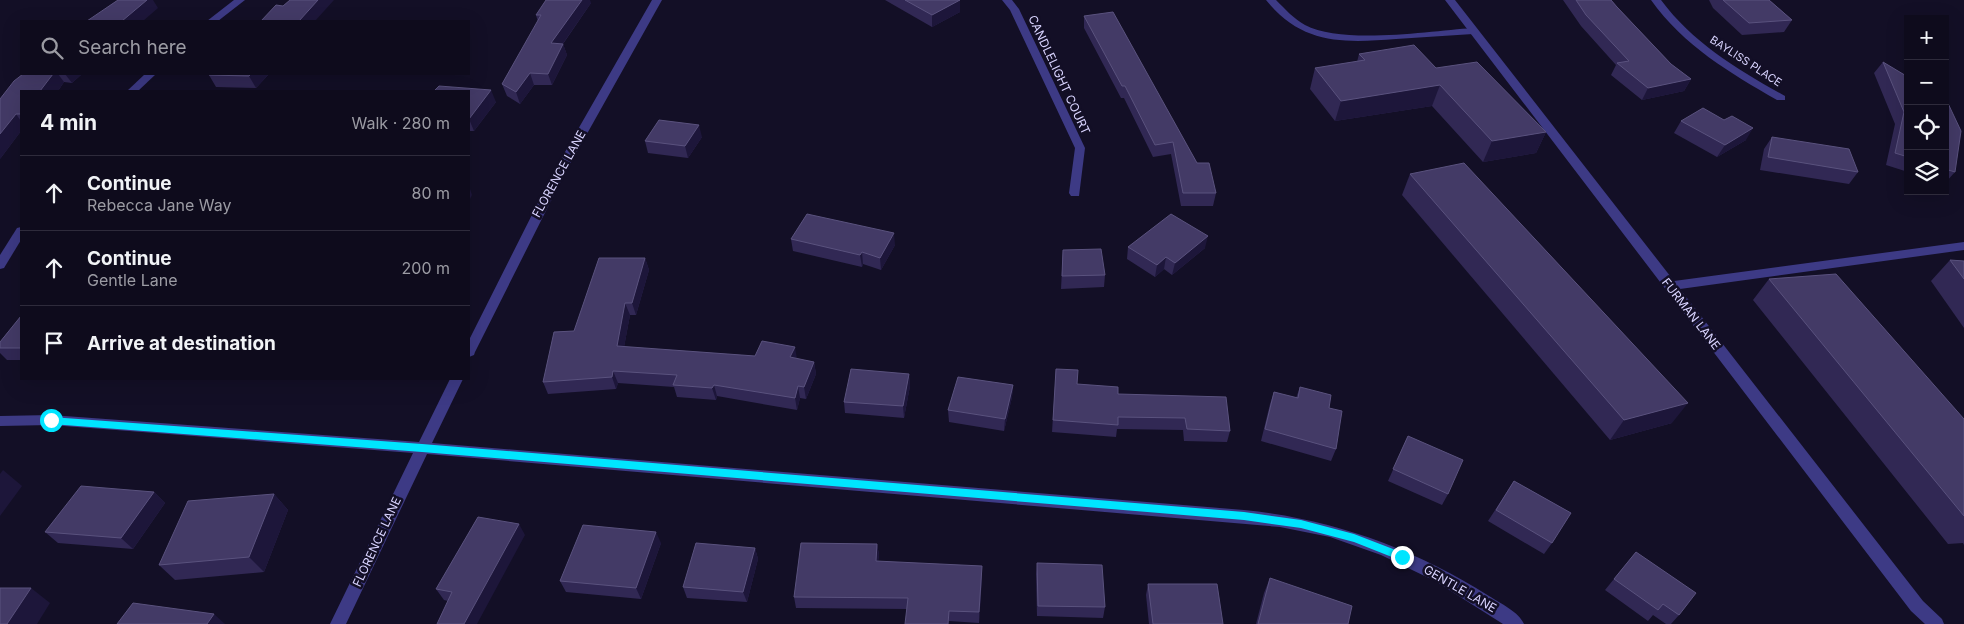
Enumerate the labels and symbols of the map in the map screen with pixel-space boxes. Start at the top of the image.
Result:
street label: CANDLELIGHT COURT [1025,13,1094,137]
street label: BAYLISS PLACE [1707,33,1785,89]
street label: FLORENCE LANE [528,128,589,220]
street label: FURMAN LANE [1659,275,1724,352]
route start [40,409,63,432]
street label: FLORENCE LANE [349,495,404,589]
route end [1391,546,1414,569]
street label: GENTLE LANE [1421,562,1499,615]

